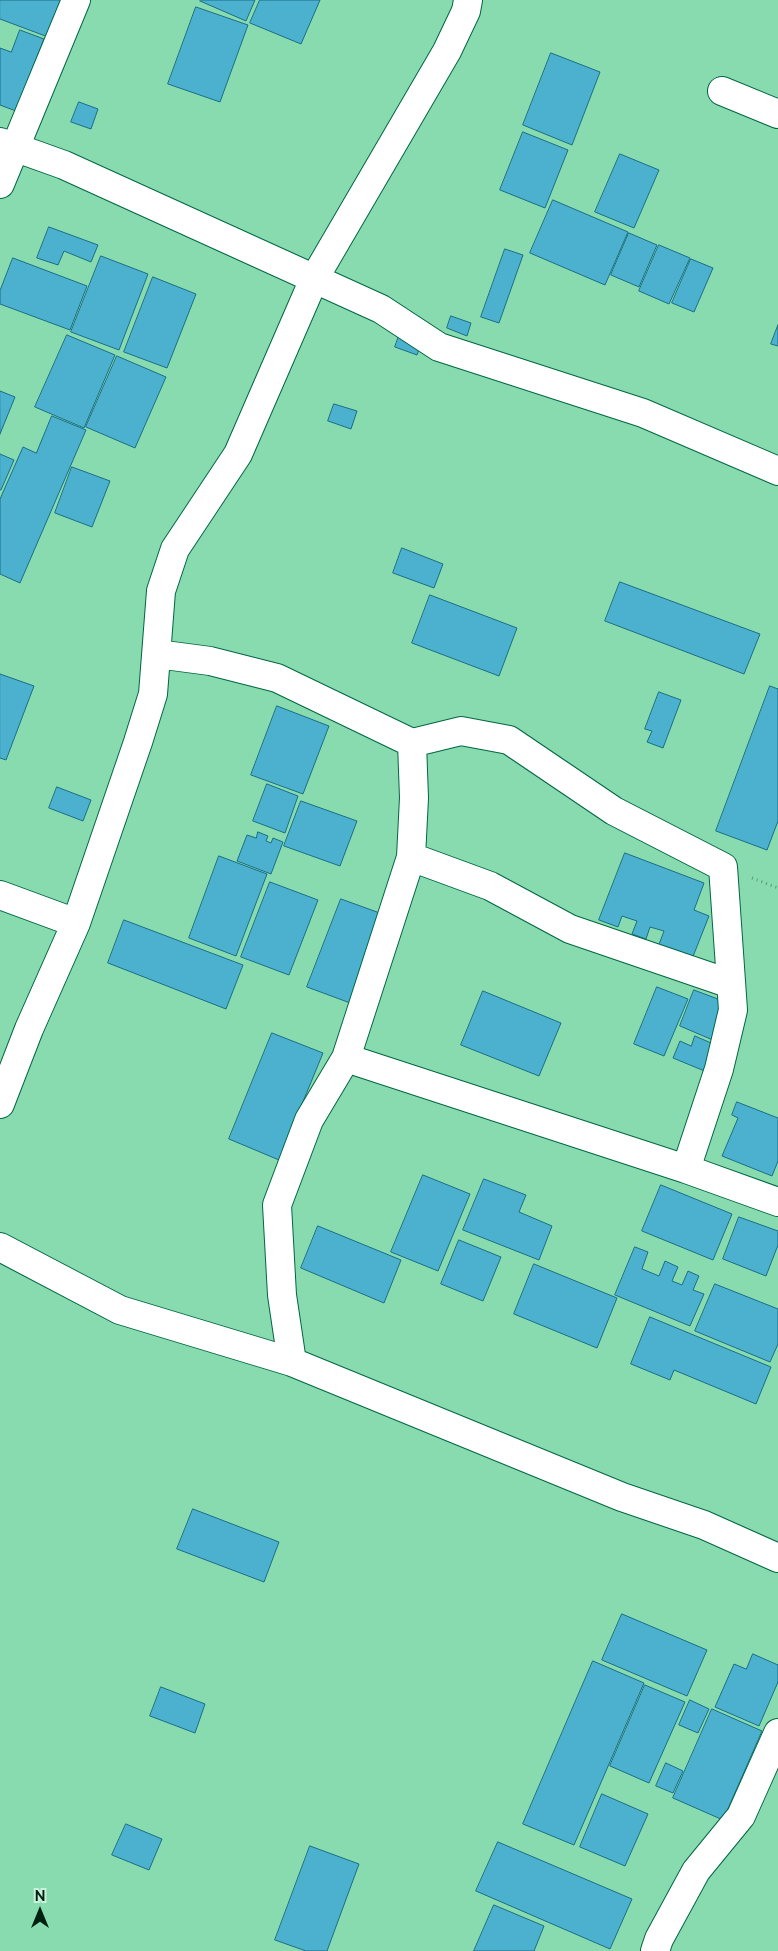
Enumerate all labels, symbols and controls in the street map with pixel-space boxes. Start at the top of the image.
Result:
north arrow [15,1886,65,1936]
text: N [35,1888,45,1904]

